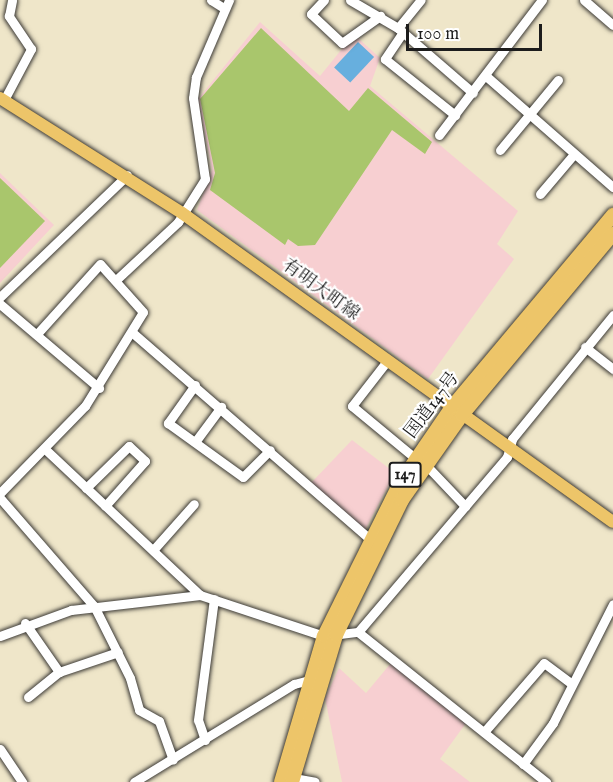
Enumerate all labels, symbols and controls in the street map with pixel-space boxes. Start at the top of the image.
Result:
scale bar [409,12,546,50]
text: 100 m [417,23,459,46]
street label: 有明大町線 [277,256,363,326]
street label: 国道147号 [401,369,465,443]
road number: 147 [388,462,422,488]

